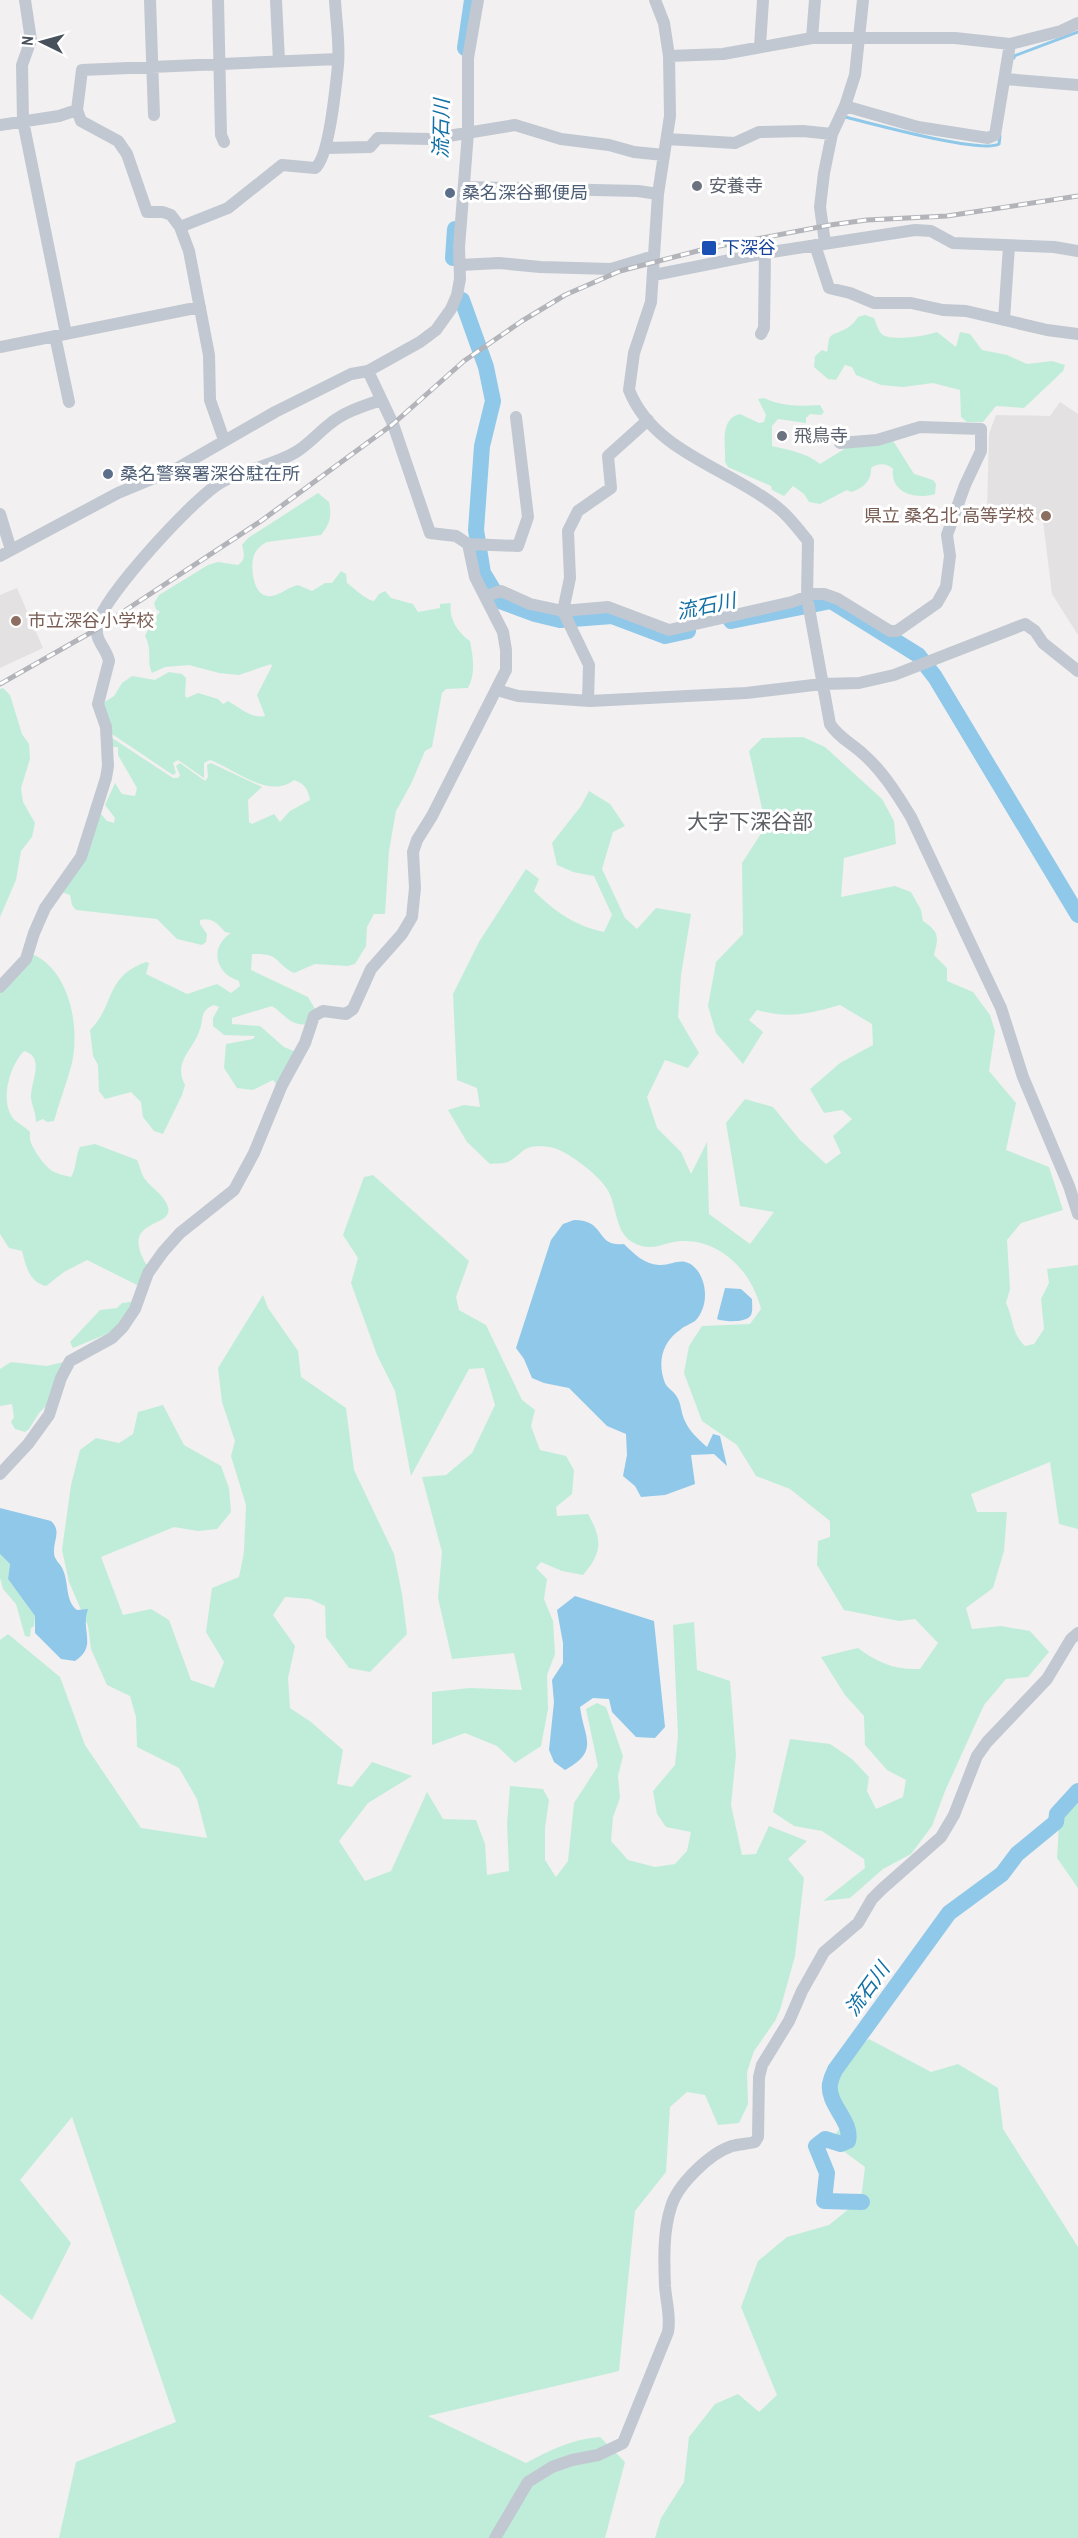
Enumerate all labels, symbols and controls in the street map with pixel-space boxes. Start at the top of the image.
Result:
north arrow [12,12,72,72]
text: N [16,35,38,46]
water label: 流石川 [426,97,455,159]
place label: 安養寺 [709,173,763,198]
marker: 安養寺 [690,179,704,193]
place label: 桑名深谷郵便局 [462,180,588,205]
marker: 桑名深谷郵便局 [443,186,457,200]
place label: 下深谷 [722,235,776,260]
marker: 下深谷 [700,239,718,257]
place label: 飛鳥寺 [794,423,848,448]
marker: 飛鳥寺 [775,429,789,443]
place label: 桑名警察署深谷駐在所 [120,461,300,486]
marker: 桑名警察署深谷駐在所 [101,467,115,481]
place label: 県立 桑名北 高等学校 [864,503,1034,528]
marker: 県立 桑名北 高等学校 [1039,509,1053,523]
water label: 流石川 [674,586,740,625]
place label: 市立深谷小学校 [28,608,154,633]
marker: 市立深谷小学校 [9,614,23,628]
district label: 大字下深谷部 [687,807,813,836]
water label: 流石川 [838,1955,896,2021]

